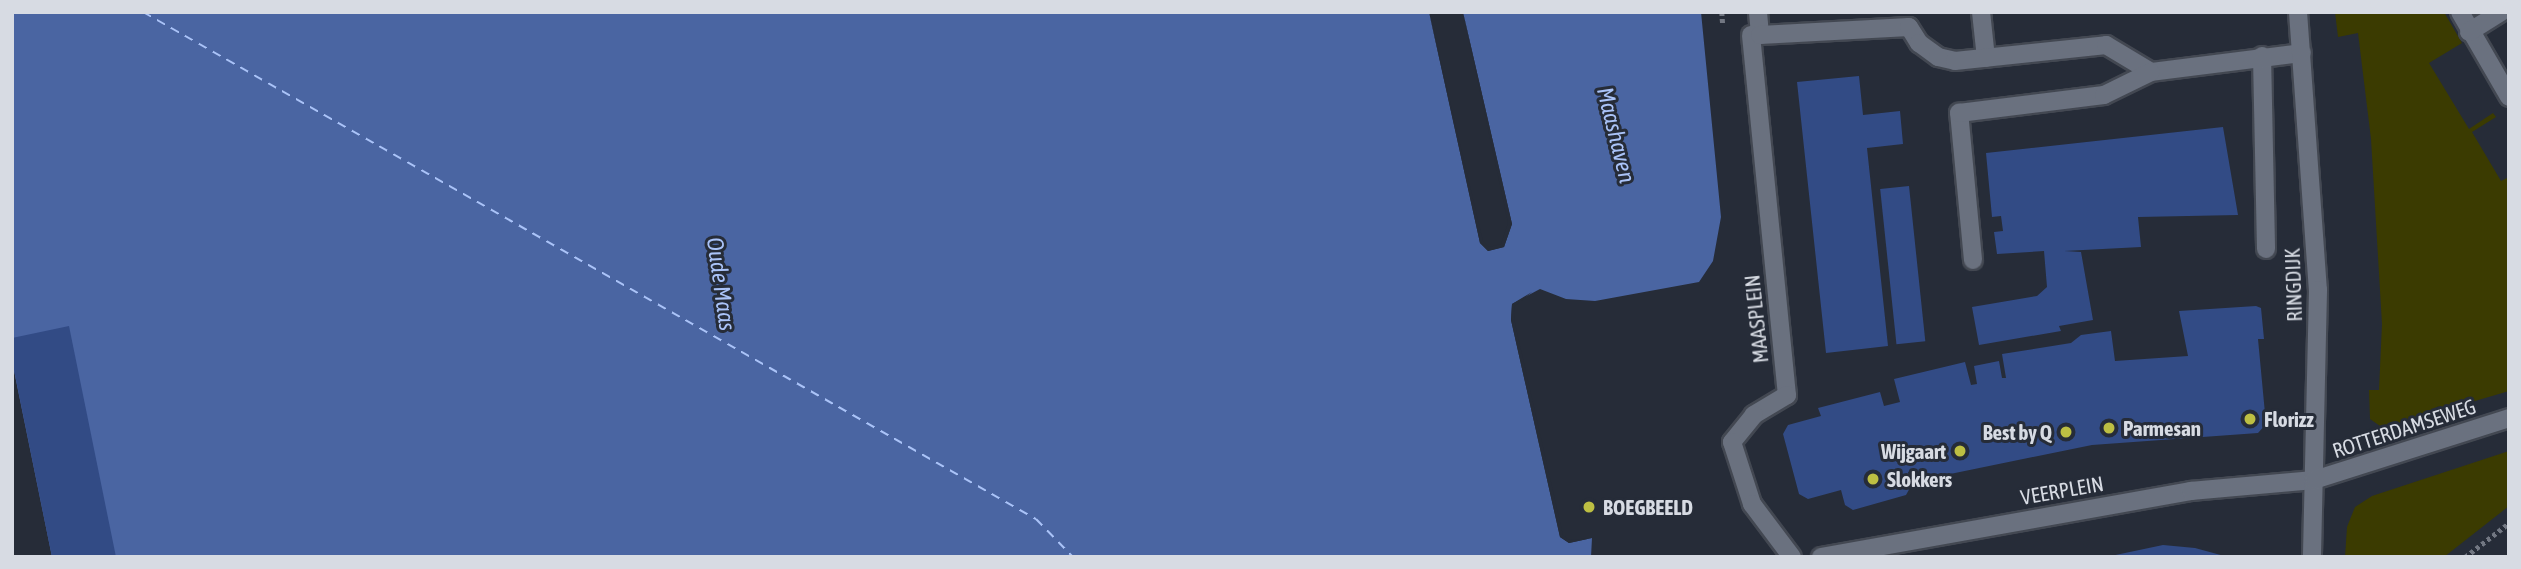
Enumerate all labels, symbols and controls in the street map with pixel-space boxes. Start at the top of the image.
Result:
water label: Maashaven [1591,84,1641,186]
water label: Oude Maas [701,236,741,332]
street label: RINGDIJK [2279,248,2307,322]
street label: MAASPLEIN [1739,274,1773,364]
street label: ROTTERDAMSEWEG [2329,393,2479,463]
place label: Florizz [2264,406,2314,432]
marker: Florizz [2242,411,2258,427]
place label: Parmesan [2123,415,2201,441]
place label: Best by Q [1983,419,2052,445]
marker: Parmesan [2101,420,2117,436]
marker: Best by Q [2058,424,2074,440]
place label: Wijgaart [1881,438,1946,464]
marker: Wijgaart [1952,443,1968,459]
place label: Slokkers [1887,466,1952,492]
street label: VEERPLEIN [2019,470,2105,510]
marker: Slokkers [1865,471,1881,487]
place label: BOEGBEELD [1603,494,1693,520]
marker: BOEGBEELD [1581,499,1597,515]

